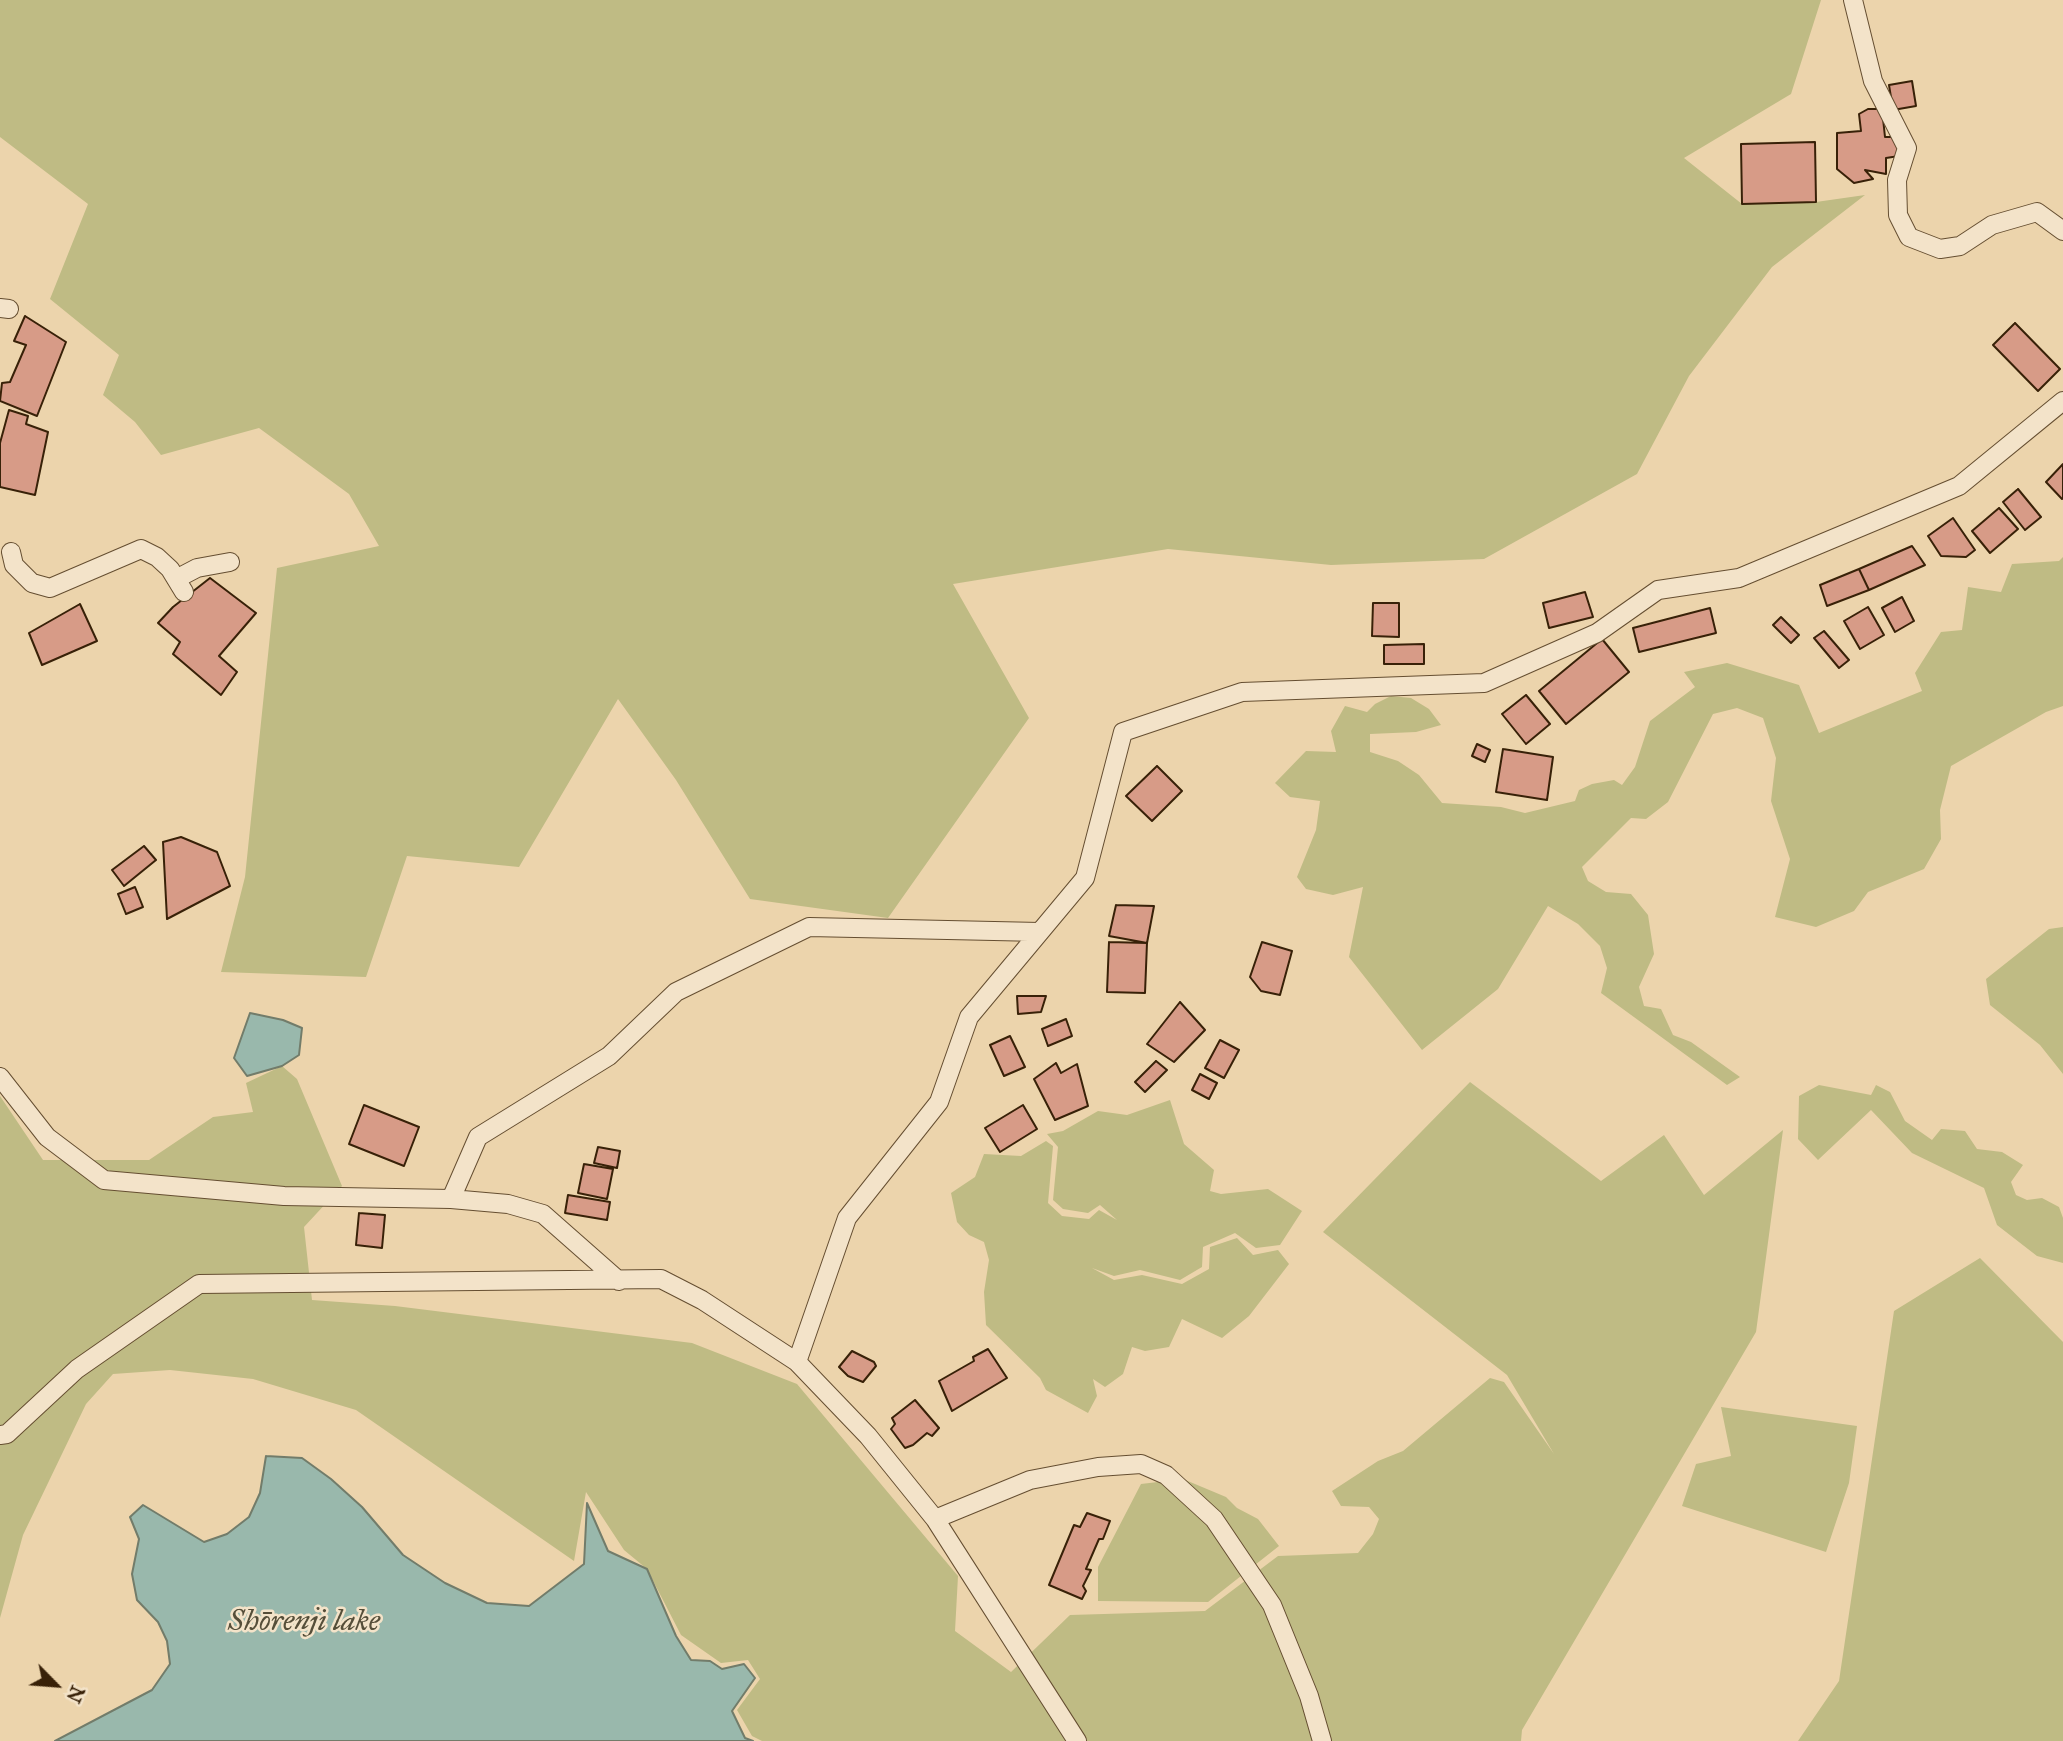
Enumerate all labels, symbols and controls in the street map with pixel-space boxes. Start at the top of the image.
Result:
water label: Shōrenji lake [228,1605,380,1641]
north arrow [21,1650,91,1720]
text: N [62,1682,89,1706]

